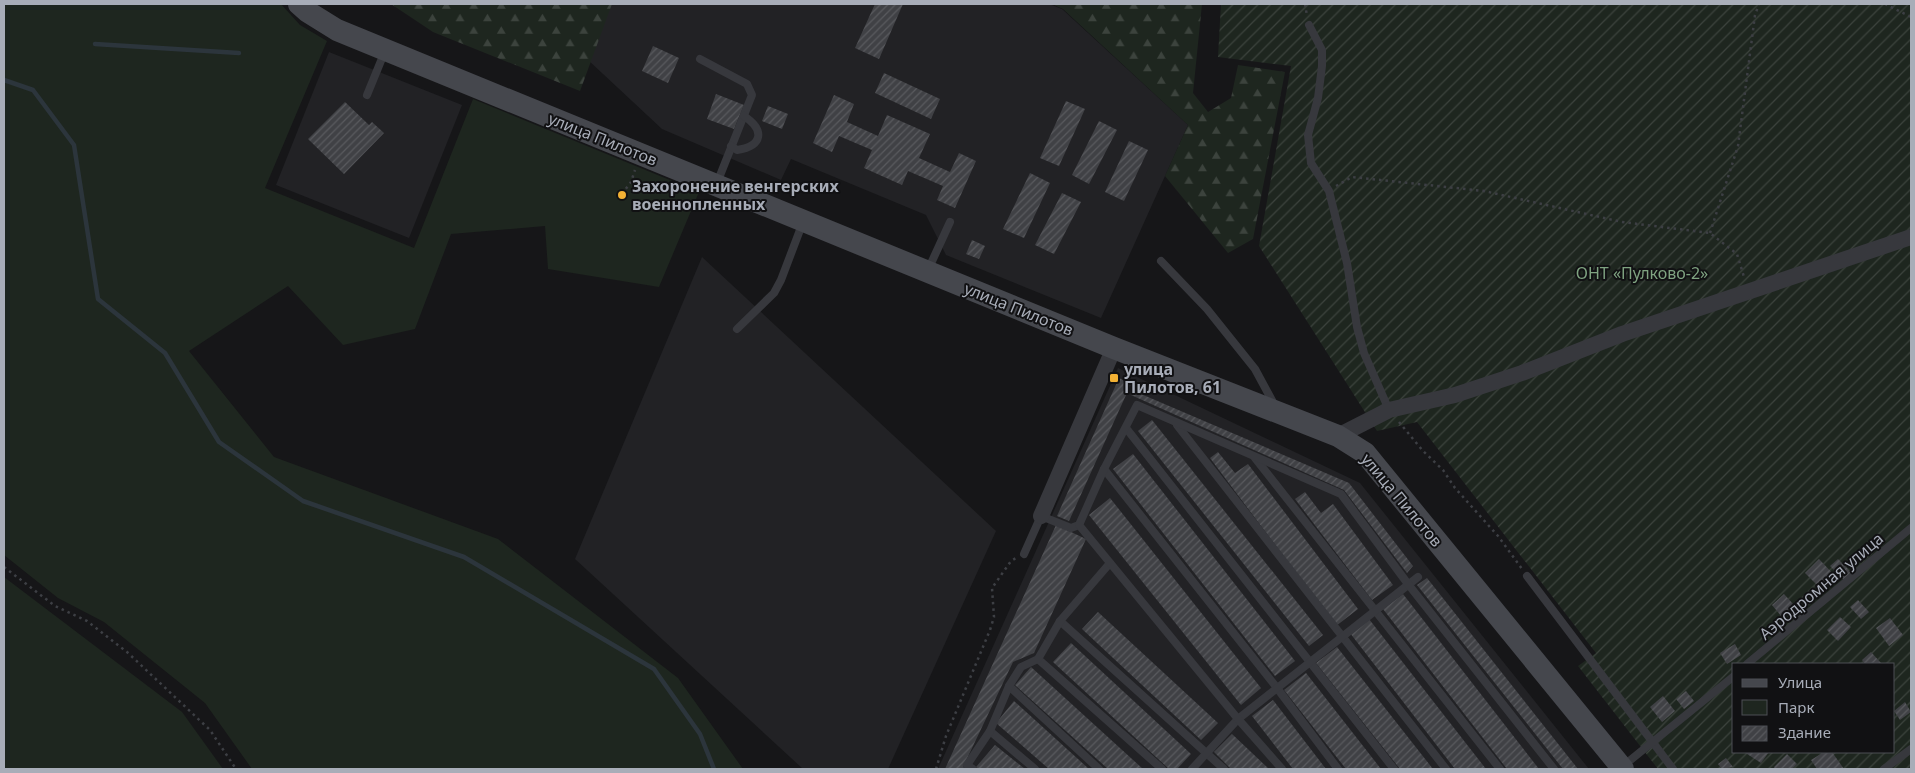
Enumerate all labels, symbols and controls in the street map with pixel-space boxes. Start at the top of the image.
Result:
street label: улица Пилотов [545,107,661,171]
place label: Захоронение венгерских военнопленных [632,175,840,215]
marker: Захоронение венгерских военнопленных [616,189,628,201]
park label: ОНТ «Пулково-2» [1576,262,1708,284]
street label: улица Пилотов [961,277,1077,341]
place label: улица Пилотов, 61 [1123,358,1221,398]
marker: улица Пилотов, 61 [1108,372,1120,384]
street label: улица Пилотов [1356,449,1448,551]
street label: Аэродромная улица [1754,527,1888,645]
legend [1732,663,1895,753]
text: Улица [1778,672,1822,692]
text: Парк [1778,697,1814,717]
text: Здание [1778,722,1831,742]

